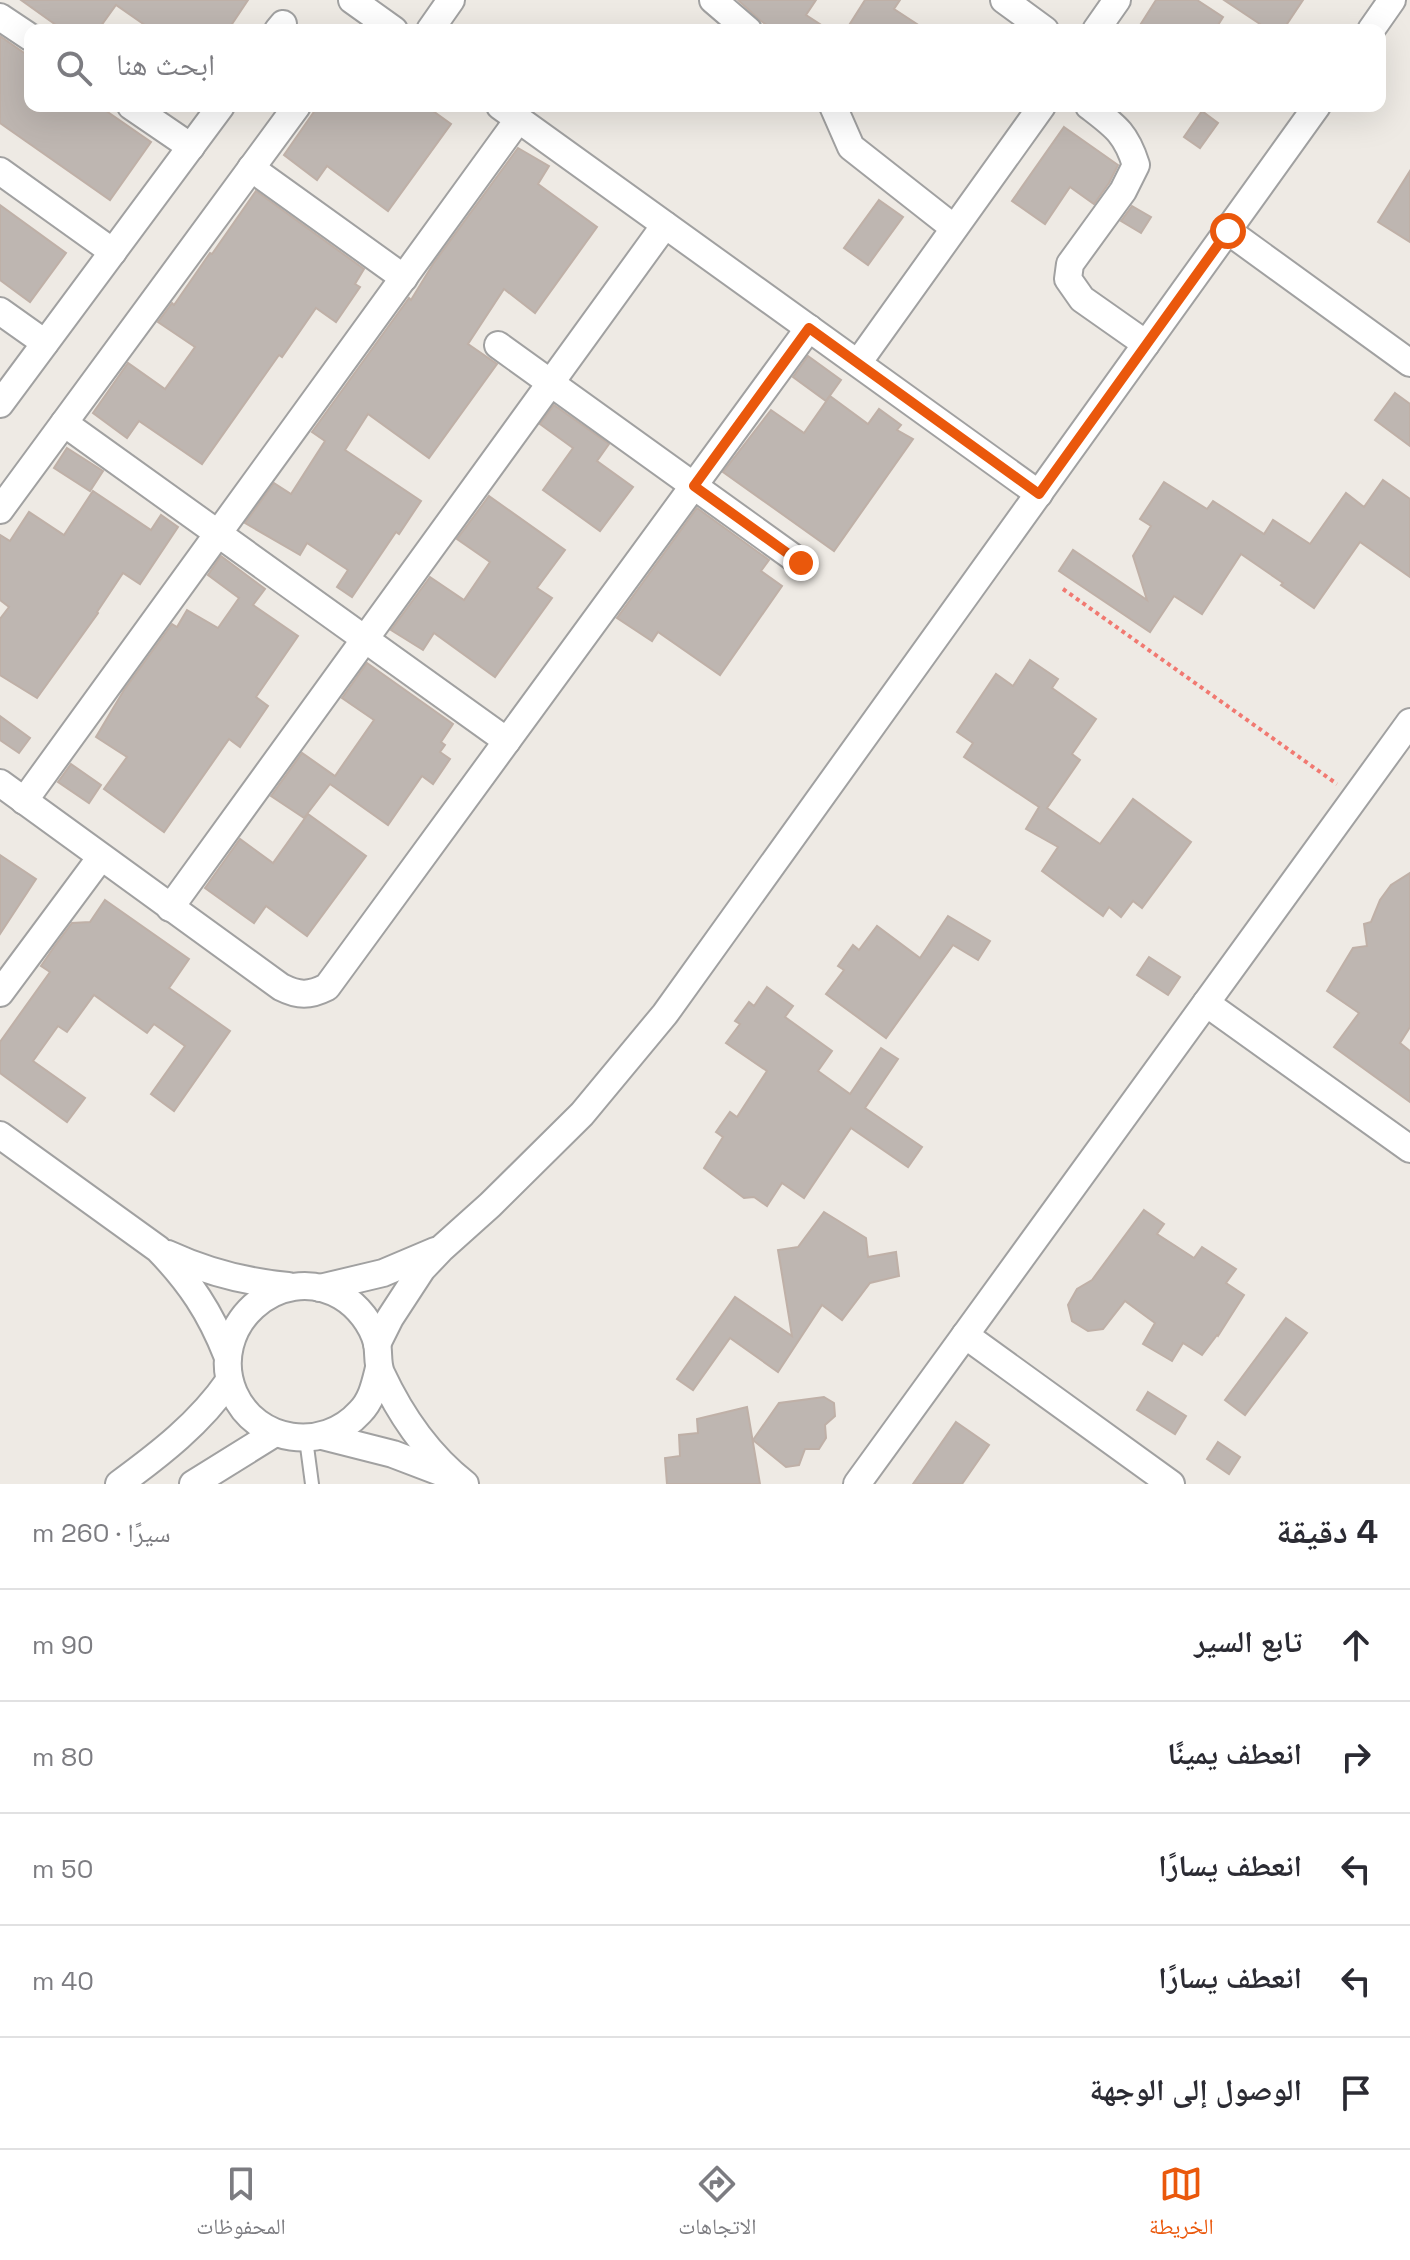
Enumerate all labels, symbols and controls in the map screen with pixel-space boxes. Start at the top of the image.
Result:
search box [24,24,1386,112]
text: ابحث هنا [116,45,215,84]
icon: search [52,46,96,90]
route start [1210,213,1246,249]
route end [783,545,819,581]
text: 4 دقيقة [1276,1510,1378,1553]
text: سيرًا · 260 m [32,1516,171,1550]
text: تابع السير [1194,1622,1302,1661]
icon: ahead [1334,1623,1378,1667]
text: 90 m [32,1628,94,1662]
text: انعطف يمينًا [1167,1734,1302,1773]
icon: right [1334,1735,1378,1779]
text: 80 m [32,1740,94,1774]
text: انعطف يسارًا [1158,1846,1302,1885]
icon: left [1334,1847,1378,1891]
text: 50 m [32,1852,93,1886]
text: انعطف يسارًا [1158,1958,1302,1997]
icon: left [1334,1959,1378,2003]
text: 40 m [32,1964,94,1998]
text: الوصول إلى الوجهة [1089,2070,1302,2109]
icon: arrive [1334,2071,1378,2115]
tab: المحفوظات [196,2162,286,2248]
tab: الاتجاهات [678,2162,756,2248]
tab: الخريطة [1149,2162,1214,2248]

